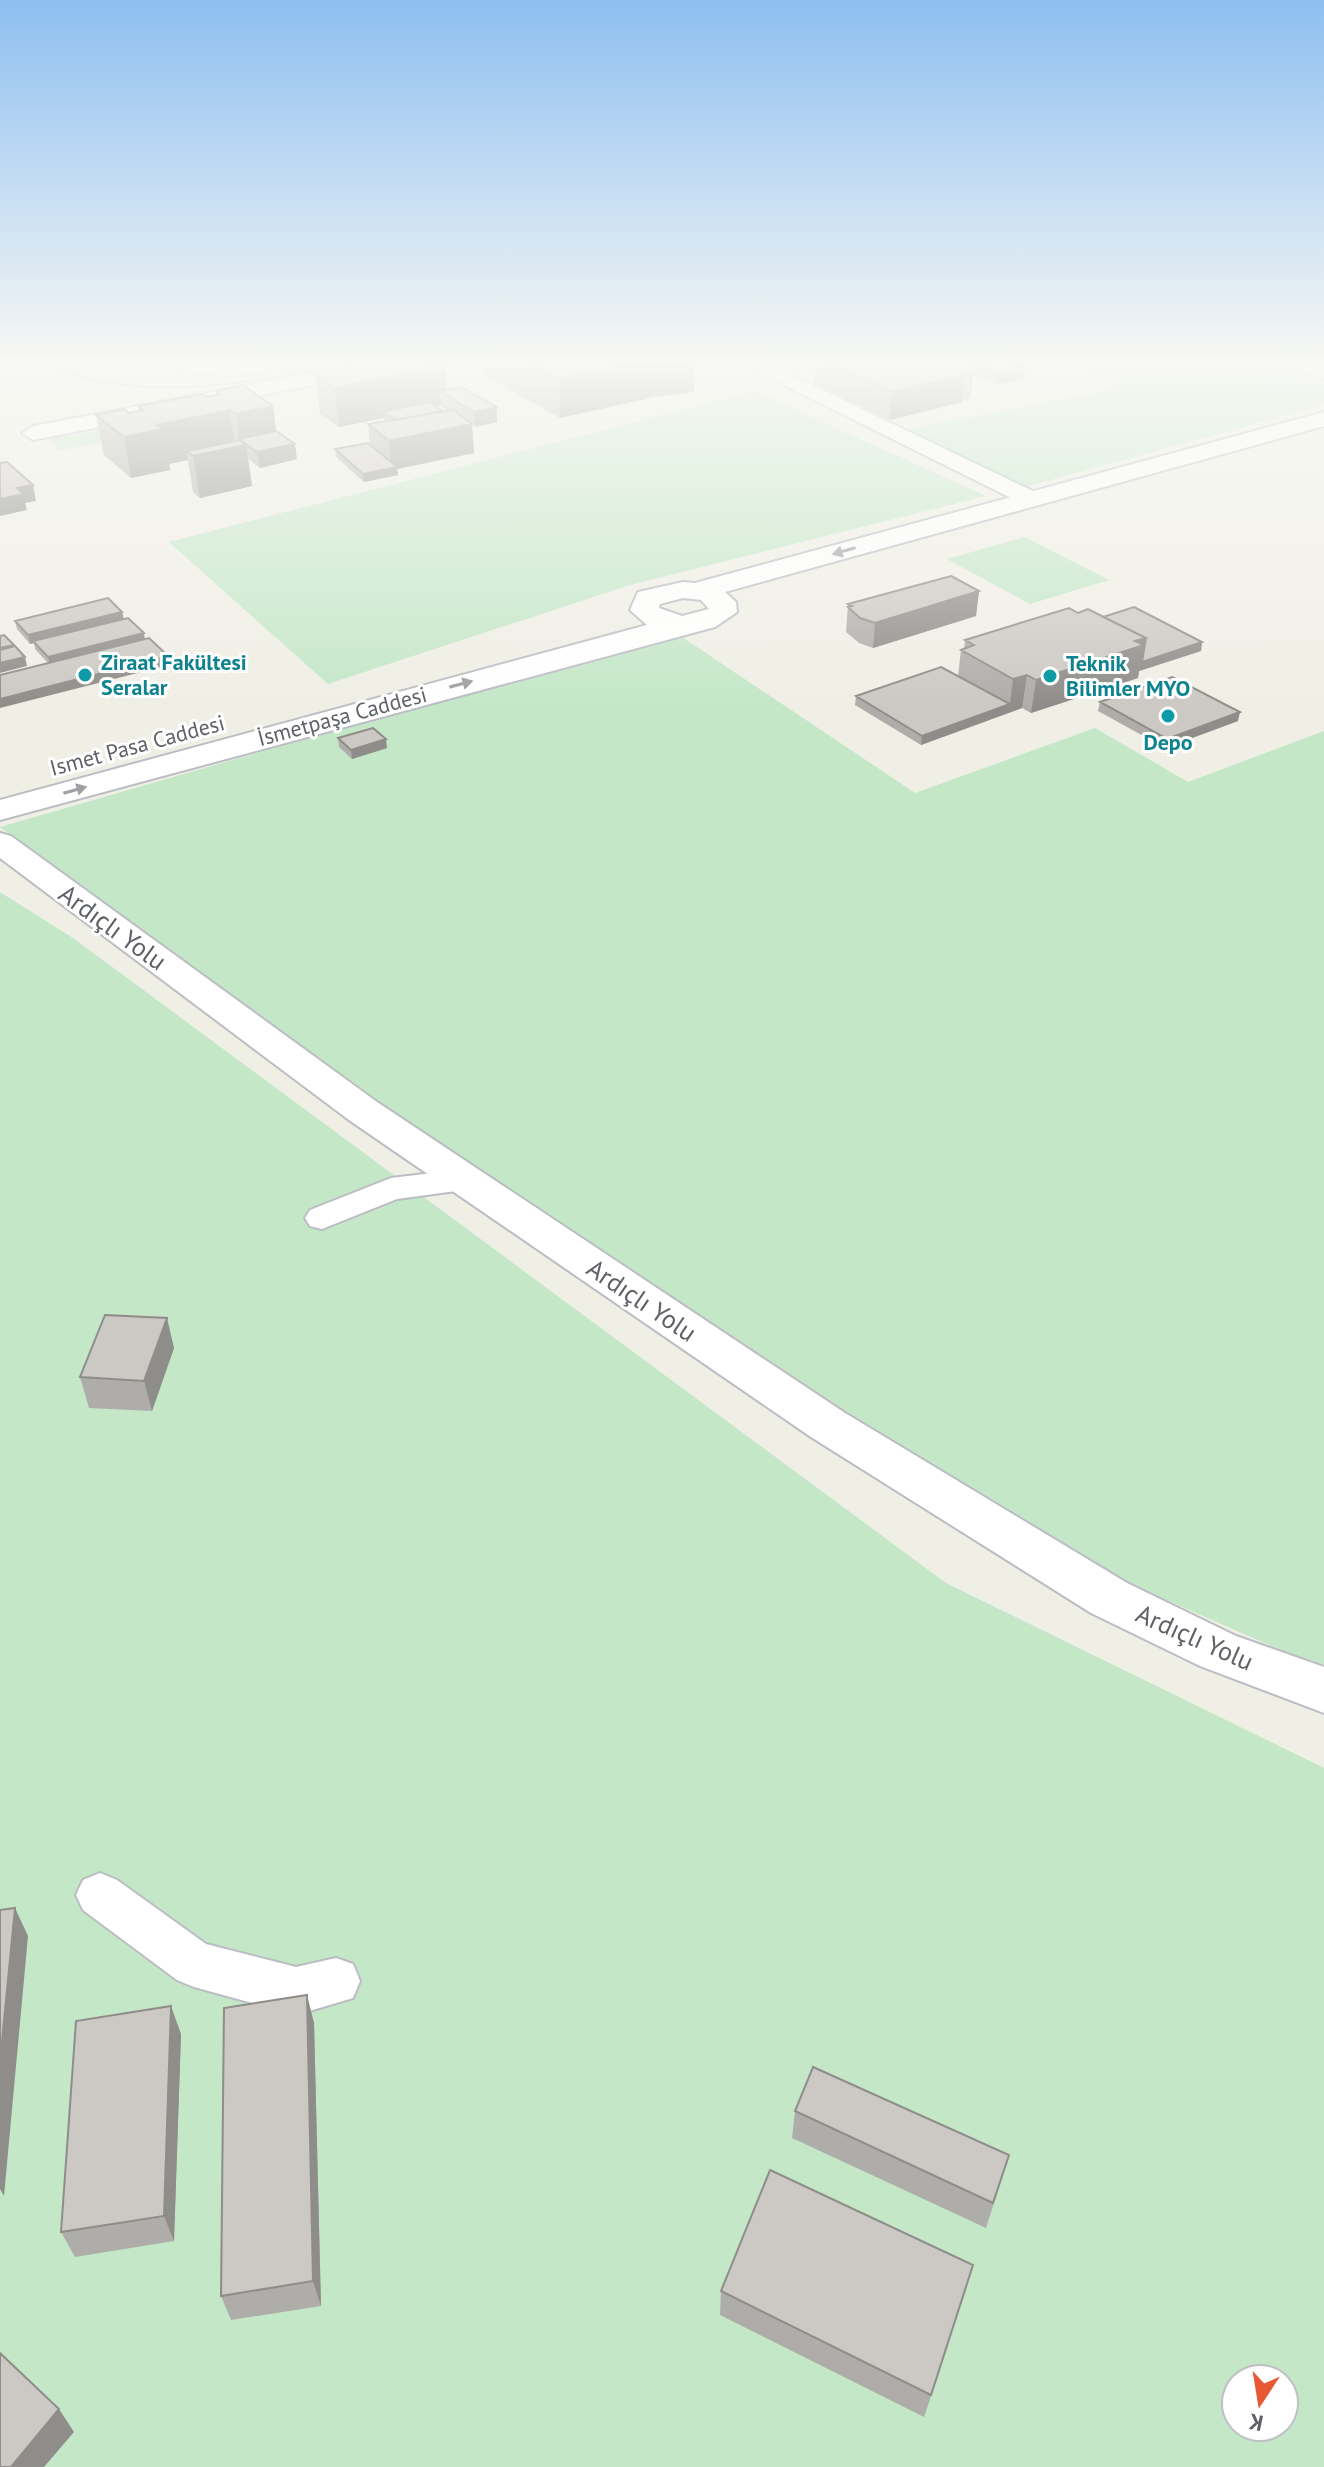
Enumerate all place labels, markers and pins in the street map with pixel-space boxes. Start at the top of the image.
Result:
place label: Ziraat Fakültesi Seralar [101,648,247,701]
place label: Teknik Bilimler MYO [1066,649,1190,702]
marker: Ziraat Fakültesi Seralar [76,666,94,684]
marker: Teknik Bilimler MYO [1041,667,1059,685]
marker: Depo [1159,707,1177,725]
place label: Depo [1143,728,1193,756]

